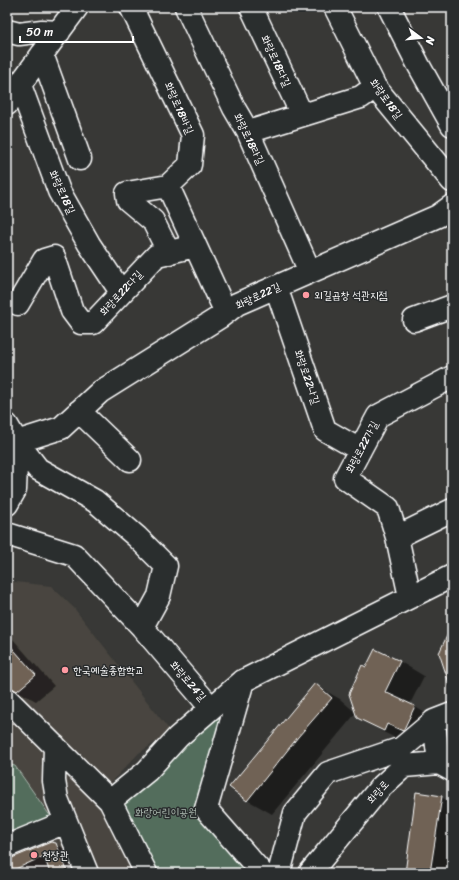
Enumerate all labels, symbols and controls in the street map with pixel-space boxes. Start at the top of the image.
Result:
scale bar [20,18,133,44]
north arrow [401,18,441,58]
text: 50 m [26,21,53,43]
street label: 화랑로18다길 [256,32,296,90]
text: N [420,33,441,47]
street label: 화랑로18길 [365,74,408,124]
street label: 화랑로18바길 [159,79,199,137]
street label: 화랑로18라길 [228,110,270,168]
street label: 화랑로18길 [44,167,81,217]
street label: 화랑로22다길 [95,266,147,320]
street label: 화랑로22길 [232,277,284,315]
place label: 외길곱창 석관지점 [314,286,388,305]
marker: 외길곱창 석관지점 [301,290,311,300]
street label: 화랑로22나길 [289,347,325,407]
street label: 화랑로22가길 [340,417,384,477]
street label: 화랑로24길 [165,656,211,706]
place label: 한국예술종합학교 [73,661,144,680]
marker: 한국예술종합학교 [60,665,70,675]
street label: 화랑로 [362,776,394,808]
park label: 화랑어린이공원 [135,803,197,822]
place label: 천장관 [42,846,69,865]
marker: 천장관 [29,850,39,860]

